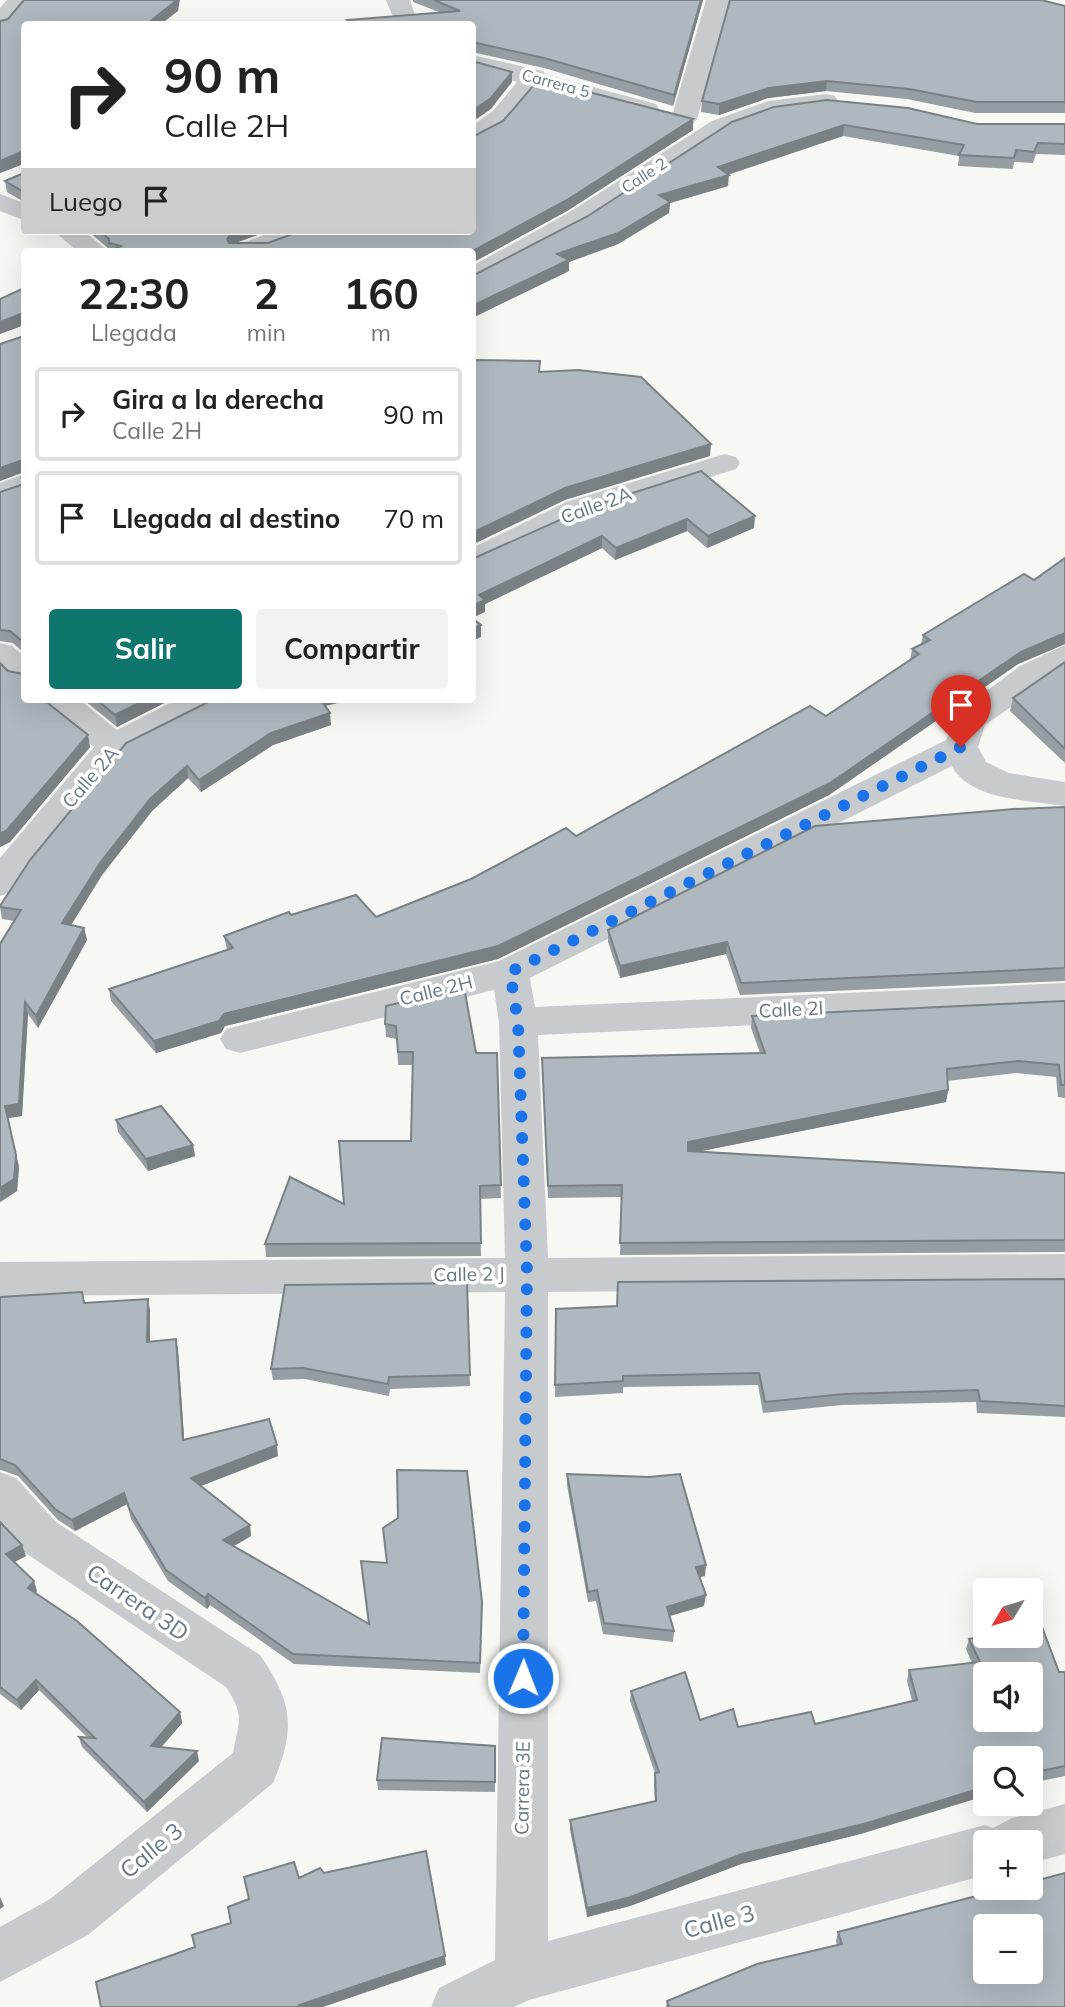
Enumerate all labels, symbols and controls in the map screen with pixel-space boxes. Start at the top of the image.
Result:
text: 90 m [164,44,280,105]
icon: right [49,49,140,140]
street label: Carrera 5 [520,64,592,102]
text: Calle 2H [164,105,289,145]
street label: Calle 2 [617,153,671,197]
icon: arrive [137,182,175,220]
text: Luego [49,185,123,218]
text: 22:30 [78,267,189,320]
text: 2 [254,267,279,320]
text: 160 [343,267,419,320]
text: Llegada [91,318,177,347]
text: min [247,318,286,347]
text: m [371,318,391,347]
text: Gira a la derecha [112,383,324,416]
icon: right [53,395,91,433]
text: 90 m [383,398,444,431]
text: Calle 2H [112,416,202,445]
street label: Calle 2A [557,481,635,529]
icon: arrive [53,499,91,537]
text: Llegada al destino [112,502,340,535]
text: 70 m [383,502,444,535]
button: Salir [49,609,242,689]
button: Compartir [256,609,448,689]
pin [931,675,991,747]
icon: arrive [942,686,980,724]
street label: Calle 2A [57,741,123,813]
street label: Calle 2H [397,969,475,1011]
street label: Calle 2I [758,995,824,1023]
street label: Calle 2 J [433,1261,505,1287]
street label: Carrera 3D [81,1557,195,1647]
north arrow [973,1578,1043,1648]
map controls [973,1578,1043,1984]
position arrow [486,1641,560,1715]
button: sound [973,1662,1043,1732]
street label: Carrera 3E [509,1741,535,1835]
button: search [973,1746,1043,1816]
street label: Calle 3 [114,1816,188,1884]
button: + [973,1830,1043,1900]
street label: Calle 3 [680,1898,758,1944]
button: − [973,1914,1043,1984]

